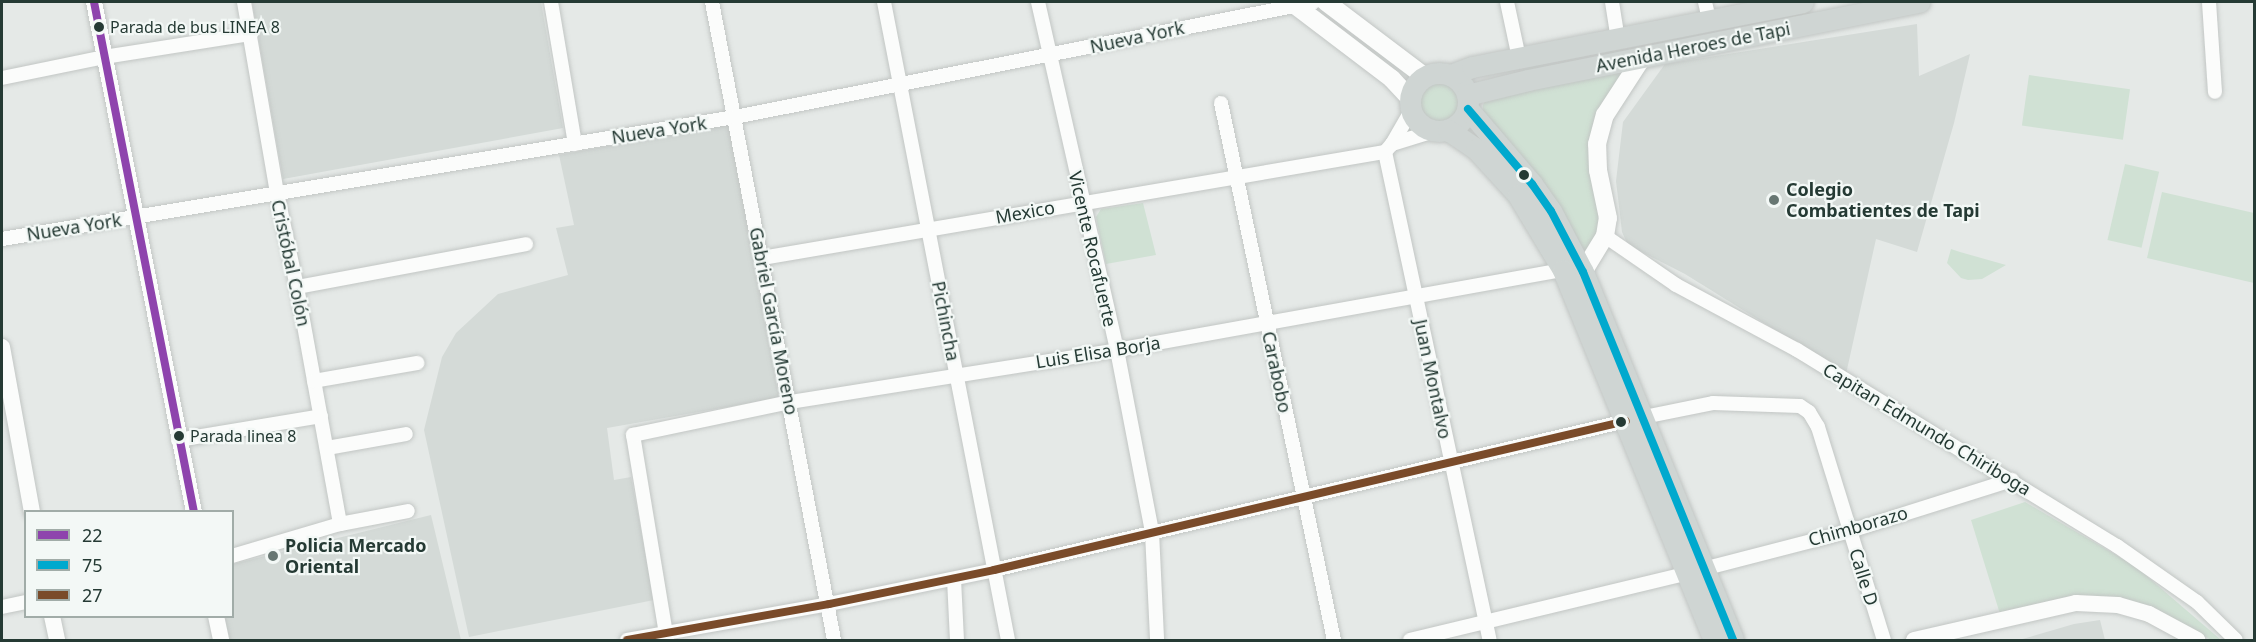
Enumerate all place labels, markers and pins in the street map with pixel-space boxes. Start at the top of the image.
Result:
place label: Parada de bus LINEA 8 [110,17,280,37]
marker: Parada de bus LINEA 8 [93,21,105,33]
unlabelled marker [1518,169,1530,181]
place label: Colegio Combatientes de Tapi [1786,179,1980,222]
marker: Colegio Combatientes de Tapi [1767,193,1781,207]
unlabelled marker [1615,416,1627,428]
place label: Parada linea 8 [190,426,296,446]
marker: Parada linea 8 [173,430,185,442]
place label: Policia Mercado Oriental [285,535,426,578]
marker: Policia Mercado Oriental [266,549,280,563]

